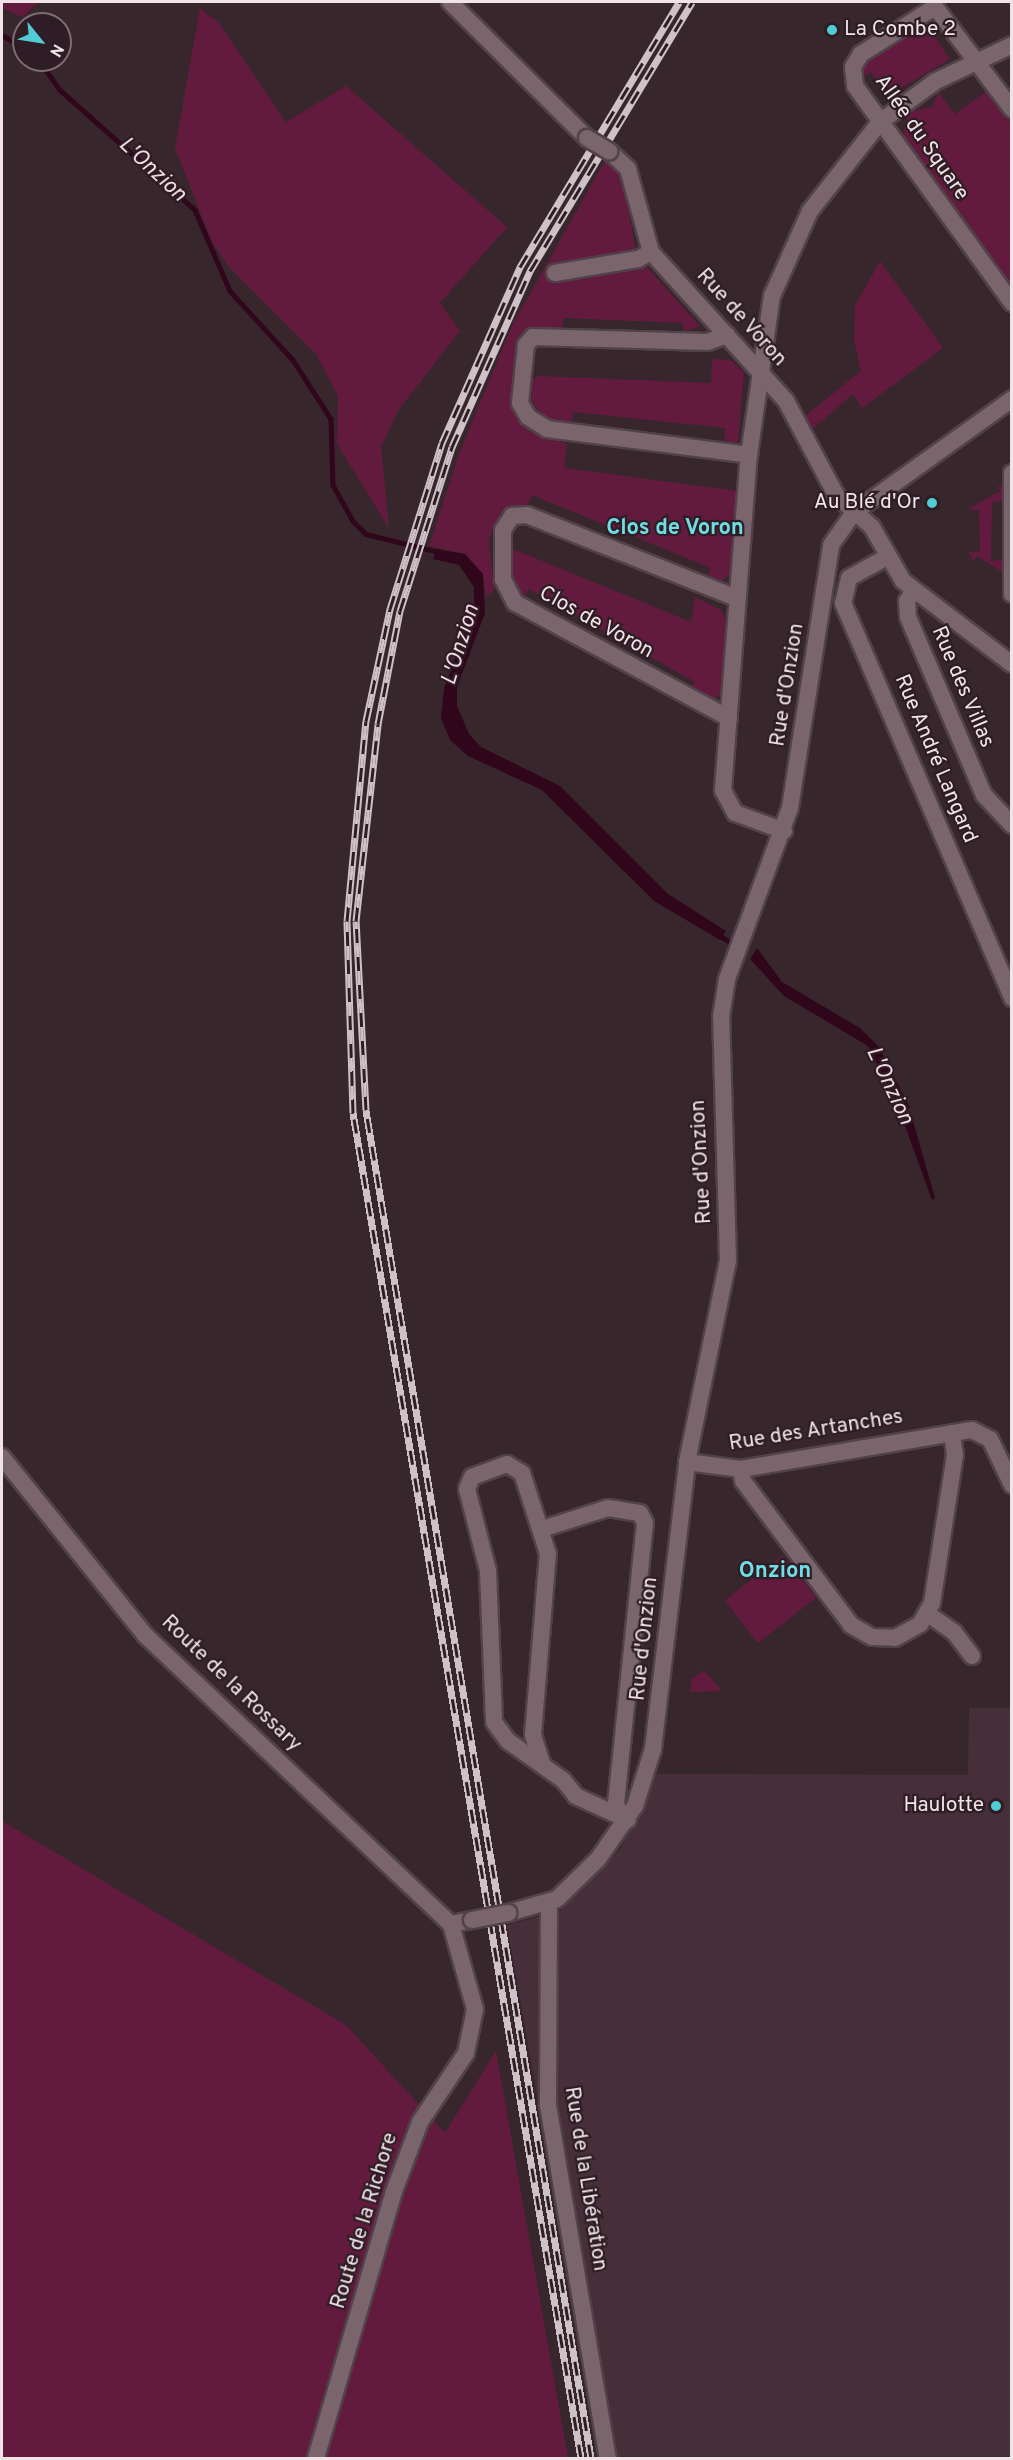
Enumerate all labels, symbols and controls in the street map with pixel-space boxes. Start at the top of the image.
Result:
north arrow [12,12,72,72]
place label: La Combe 2 [844,17,956,43]
marker: La Combe 2 [825,23,839,37]
text: N [44,40,67,60]
street label: Allée du Square [868,70,974,206]
water label: L'Onzion [113,132,191,208]
street label: Rue de Voron [690,263,792,373]
place label: Au Blé d'Or [814,490,920,516]
marker: Au Blé d'Or [925,496,939,510]
district label: Clos de Voron [606,516,744,542]
street label: Clos de Voron [534,581,658,665]
water label: L'Onzion [436,601,486,689]
street label: Rue d'Onzion [766,622,810,748]
street label: Rue des Villas [925,622,999,752]
street label: Rue André Langard [888,670,982,848]
water label: L'Onzion [859,1043,919,1129]
street label: Rue d'Onzion [686,1099,718,1225]
street label: Rue des Artanches [727,1405,905,1457]
district label: Onzion [739,1559,811,1585]
street label: Rue d'Onzion [626,1576,664,1702]
street label: Route de la Rossary [155,1610,307,1758]
place label: Haulotte [903,1793,984,1819]
marker: Haulotte [989,1799,1003,1813]
street label: Rue de la Libération [558,2085,612,2273]
street label: Route de la Richore [326,2130,404,2312]

